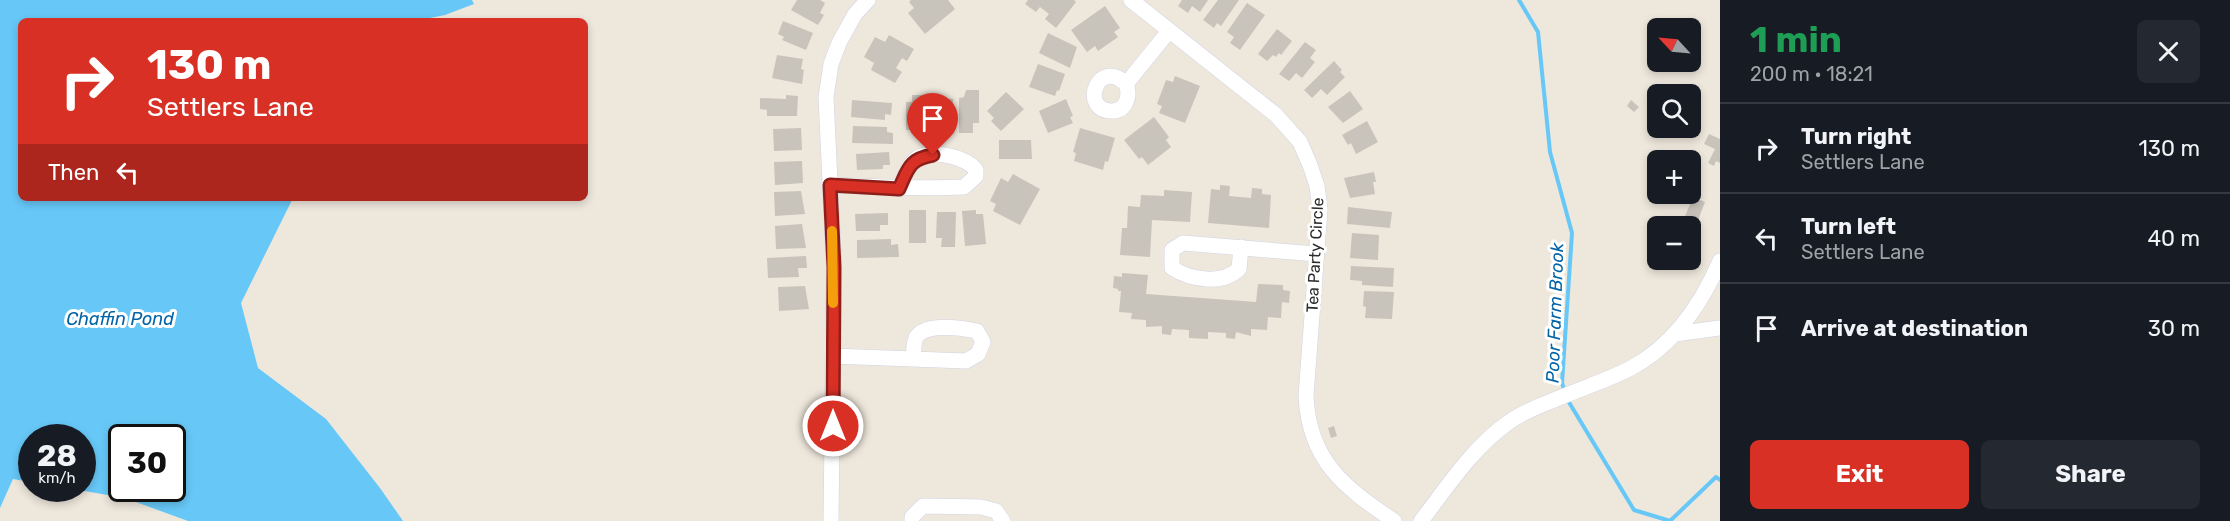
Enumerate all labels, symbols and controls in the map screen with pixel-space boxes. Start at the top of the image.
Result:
north arrow [1647,18,1701,72]
map controls [1647,18,1701,270]
text: 1 min [1750,18,1842,61]
button: close [2137,20,2200,83]
text: 130 m [147,40,272,90]
icon: right [48,42,126,120]
text: 200 m · 18:21 [1750,62,1873,86]
button: search [1647,84,1701,138]
text: Settlers Lane [147,91,314,123]
pin [907,93,958,155]
icon: arrive [916,102,949,135]
text: Turn right [1801,123,1911,150]
icon: right [1750,132,1783,165]
text: 130 m [2138,135,2200,162]
button: + [1647,150,1701,204]
text: Settlers Lane [1801,150,1925,174]
icon: left [111,156,144,189]
text: Then [48,159,99,186]
street label: Tea Party Circle [1302,197,1328,313]
text: Turn left [1801,213,1896,240]
button: − [1647,216,1701,270]
icon: left [1750,222,1783,255]
text: 40 m [2147,225,2200,252]
text: Settlers Lane [1801,240,1925,264]
water label: Poor Farm Brook [1542,242,1568,384]
water label: Chaffin Pond [66,308,174,330]
icon: arrive [1750,312,1783,345]
text: Arrive at destination [1801,315,2028,342]
text: 30 m [2148,315,2200,342]
position arrow [801,394,865,458]
speed limit sign: 30 [108,424,186,502]
text: 28 [37,438,77,474]
button: Exit [1750,440,1969,509]
button: Share [1981,440,2200,509]
text: km/h [38,469,76,487]

